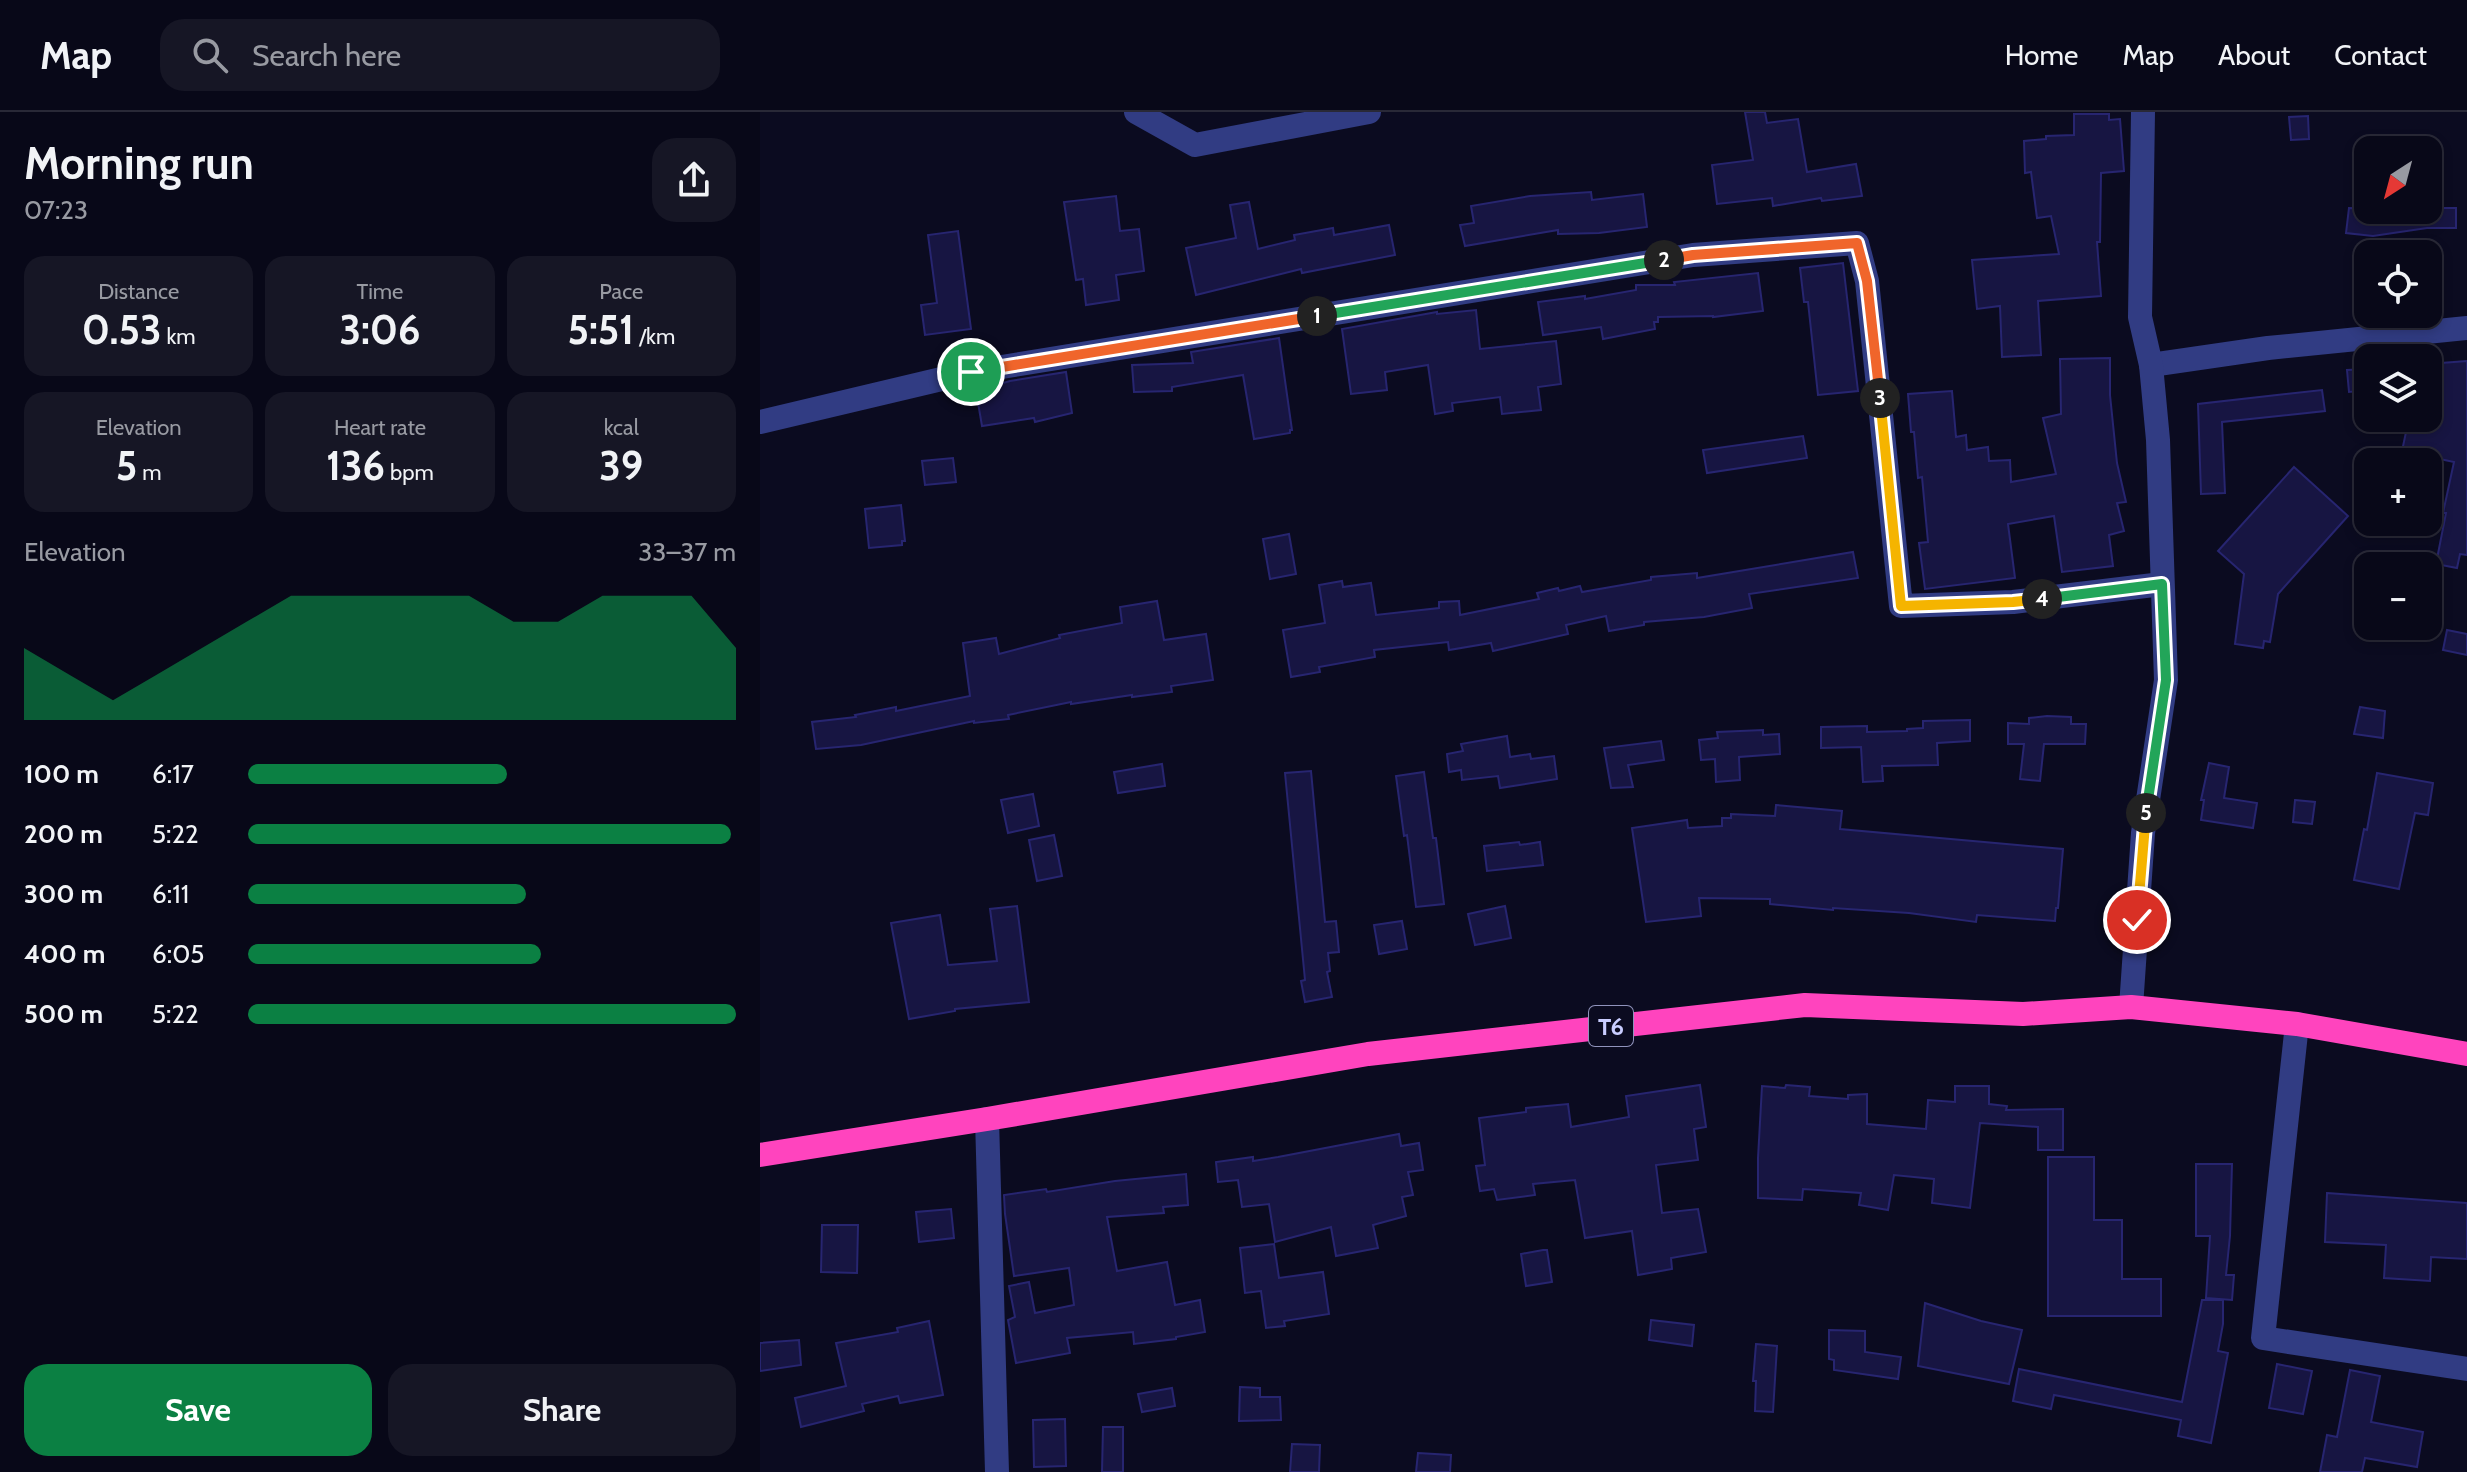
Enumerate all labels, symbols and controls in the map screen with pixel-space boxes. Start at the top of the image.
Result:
search box [160,19,720,91]
text: Map [40,32,112,79]
icon: search [188,33,232,77]
text: Search here [252,37,401,74]
text: Home [2005,38,2078,72]
text: Map [2122,38,2174,72]
text: About [2218,38,2290,72]
text: Contact [2334,38,2427,72]
north arrow [2354,136,2442,224]
map controls [2354,136,2442,640]
text: Morning run [24,137,254,190]
button: share [652,138,736,222]
text: 07:23 [24,194,88,226]
pin: 2 [1644,240,1684,280]
button: locate [2354,240,2442,328]
text: 2 [1658,246,1670,273]
text: Distance [98,278,179,305]
text: Time [357,278,403,305]
text: Pace [599,278,643,305]
pin: 1 [1297,296,1337,336]
text: 1 [1313,302,1321,329]
text: 0.53 [82,305,161,354]
text: 3:06 [339,305,421,354]
text: 5:51 [567,305,634,354]
text: km [161,323,196,350]
text: /km [634,323,675,350]
pin [937,338,1005,406]
button: layers [2354,344,2442,432]
icon: arrive [949,350,993,394]
pin: 3 [1860,378,1900,418]
text: 3 [1874,384,1886,411]
text: Elevation [96,414,182,441]
text: Heart rate [334,414,426,441]
text: kcal [604,414,639,441]
text: 5 [116,441,137,490]
text: 136 [326,441,385,490]
text: 39 [599,441,643,490]
button: + [2354,448,2442,536]
text: m [137,459,162,486]
text: bpm [385,459,434,486]
text: Elevation [24,536,126,568]
text: 33–37 m [638,536,736,568]
button: − [2354,552,2442,640]
pin: 4 [2022,579,2062,619]
text: 4 [2035,585,2049,612]
text: 100 m [24,758,99,790]
text: 6:17 [152,758,194,790]
pin: 5 [2126,793,2166,833]
text: 5 [2140,799,2152,826]
text: 200 m [24,818,103,850]
text: 5:22 [152,818,199,850]
text: 300 m [24,878,103,910]
text: 6:11 [152,878,189,910]
pin [2103,886,2171,954]
icon: check [2115,898,2159,942]
text: 400 m [24,938,105,970]
text: 6:05 [152,938,204,970]
text: 500 m [24,998,103,1030]
text: 5:22 [152,998,199,1030]
road number: T6 [1589,1006,1633,1046]
button: Save [24,1364,372,1456]
button: Share [388,1364,736,1456]

